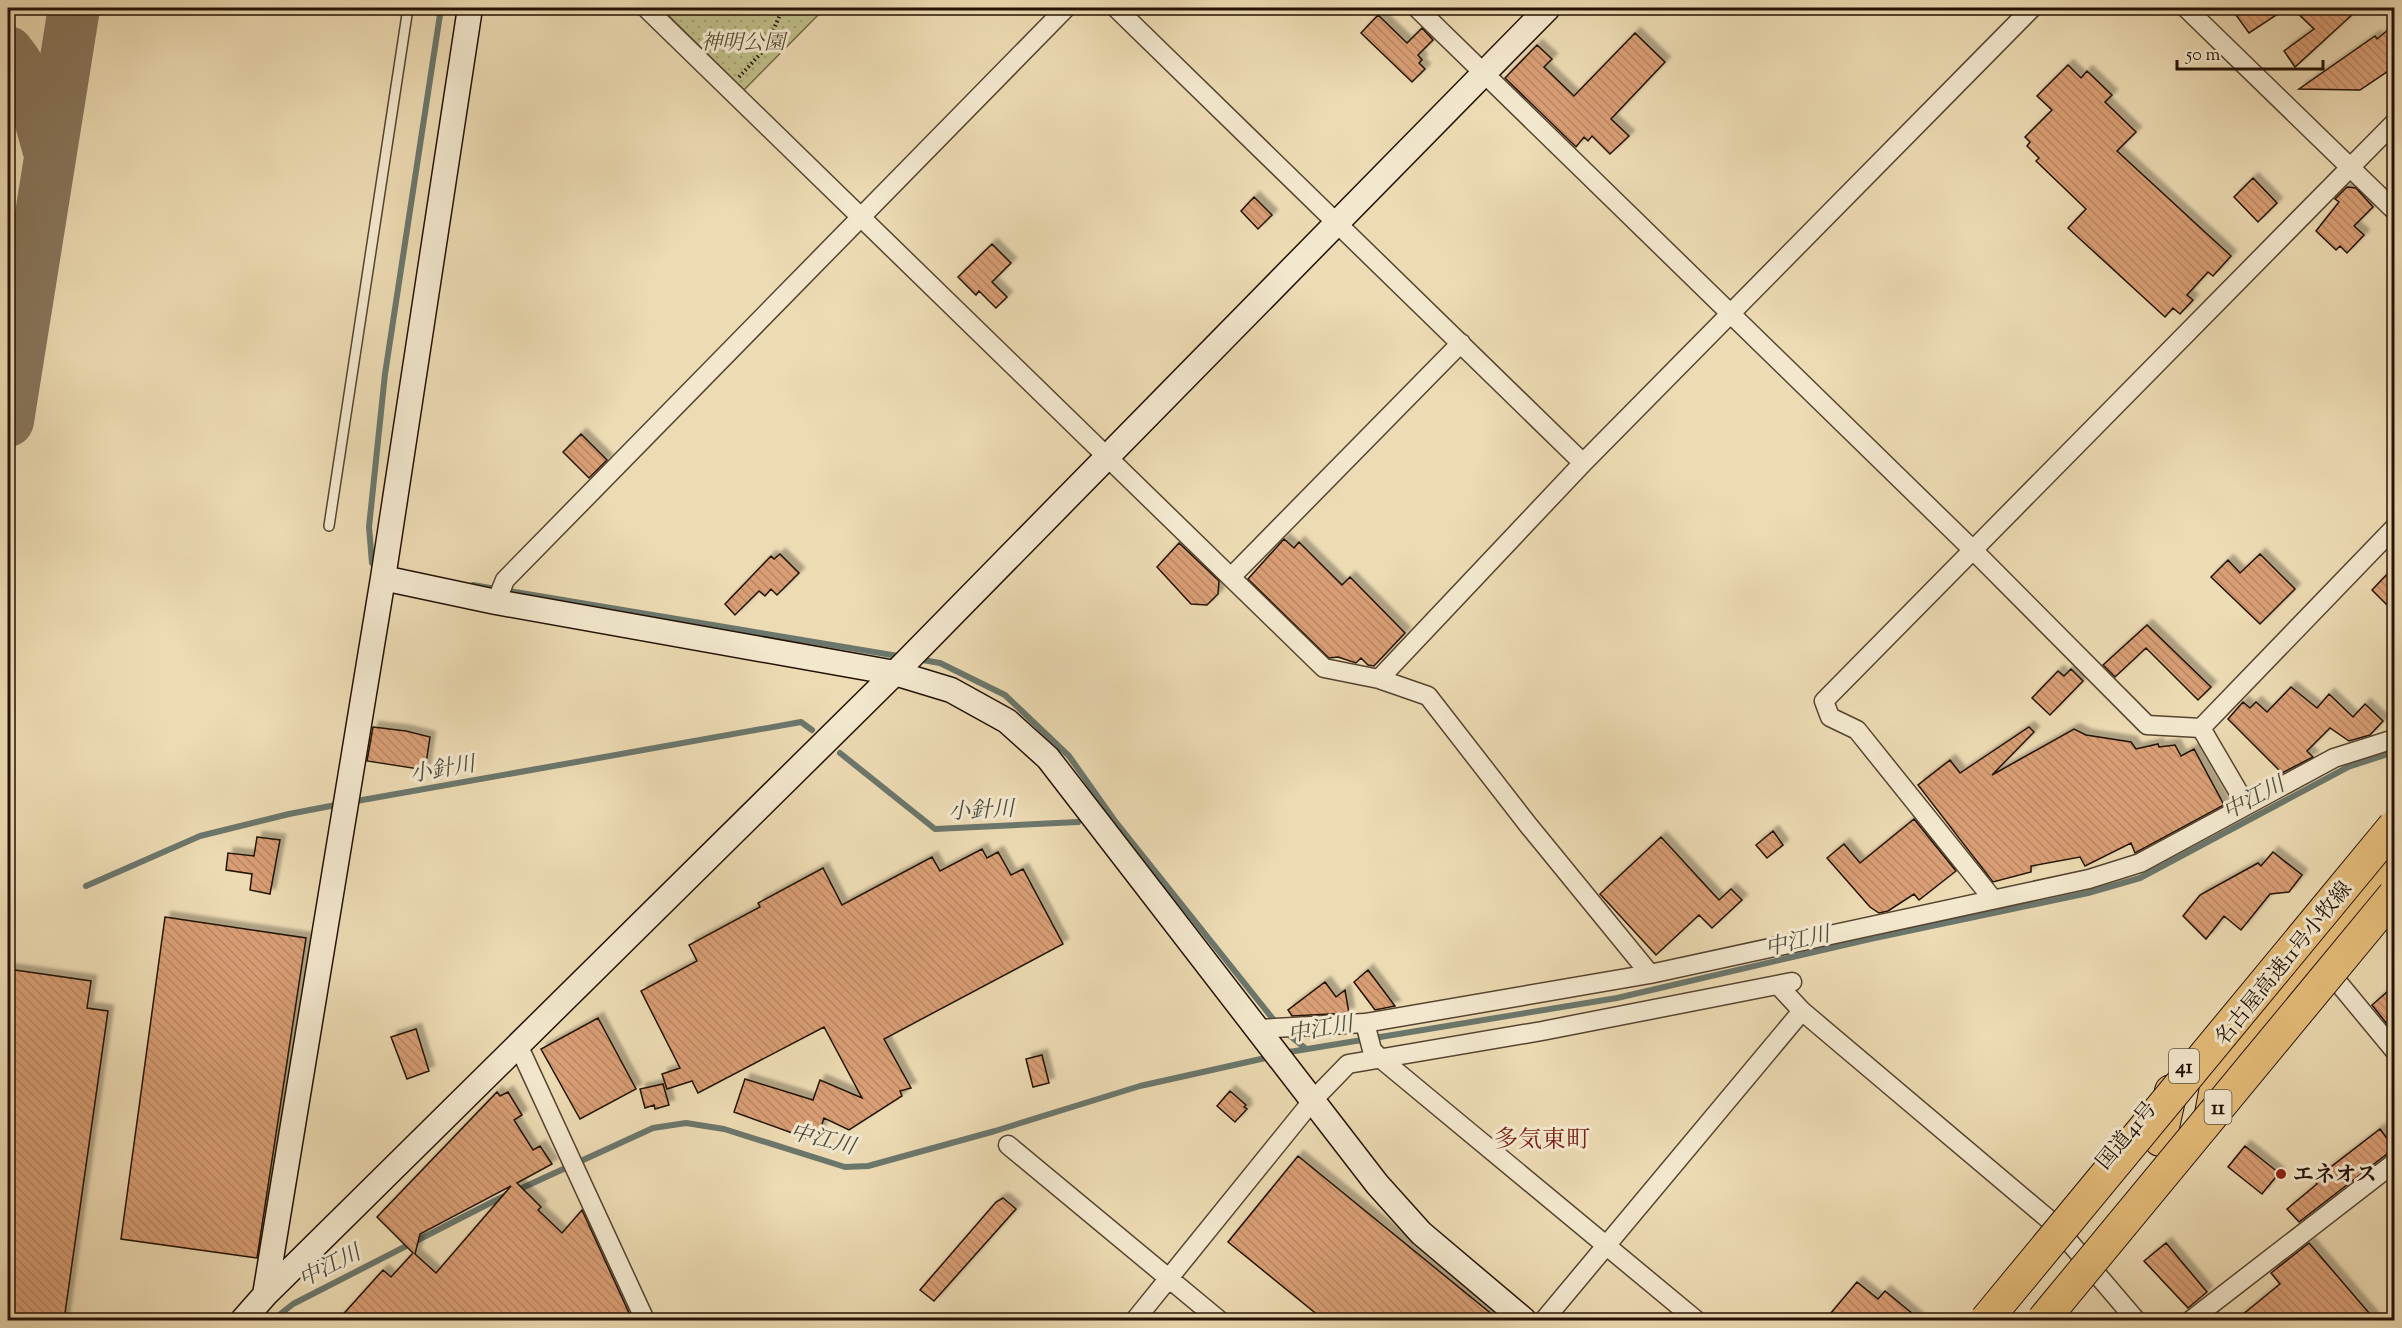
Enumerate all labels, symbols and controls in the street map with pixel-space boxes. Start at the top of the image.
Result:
park label: 神明公園 [701,29,788,59]
scale bar [2177,33,2322,71]
text: 50 m [2185,43,2221,69]
water label: 小針川 [407,749,480,792]
water label: 中江川 [2218,769,2293,829]
water label: 小針川 [947,794,1017,830]
street label: 名古屋高速11号小牧線 [2209,876,2360,1053]
water label: 中江川 [1762,919,1835,966]
water label: 中江川 [1285,1009,1358,1052]
road number: 41 [2169,1049,2199,1083]
road number: 11 [2204,1090,2232,1124]
street label: 国道41号 [2090,1096,2165,1177]
water label: 中江川 [786,1117,860,1165]
district label: 多気東町 [1494,1124,1590,1158]
place label: エネオス [2293,1161,2377,1191]
marker: エネオス [2274,1167,2288,1181]
water label: 中江川 [294,1238,369,1297]

